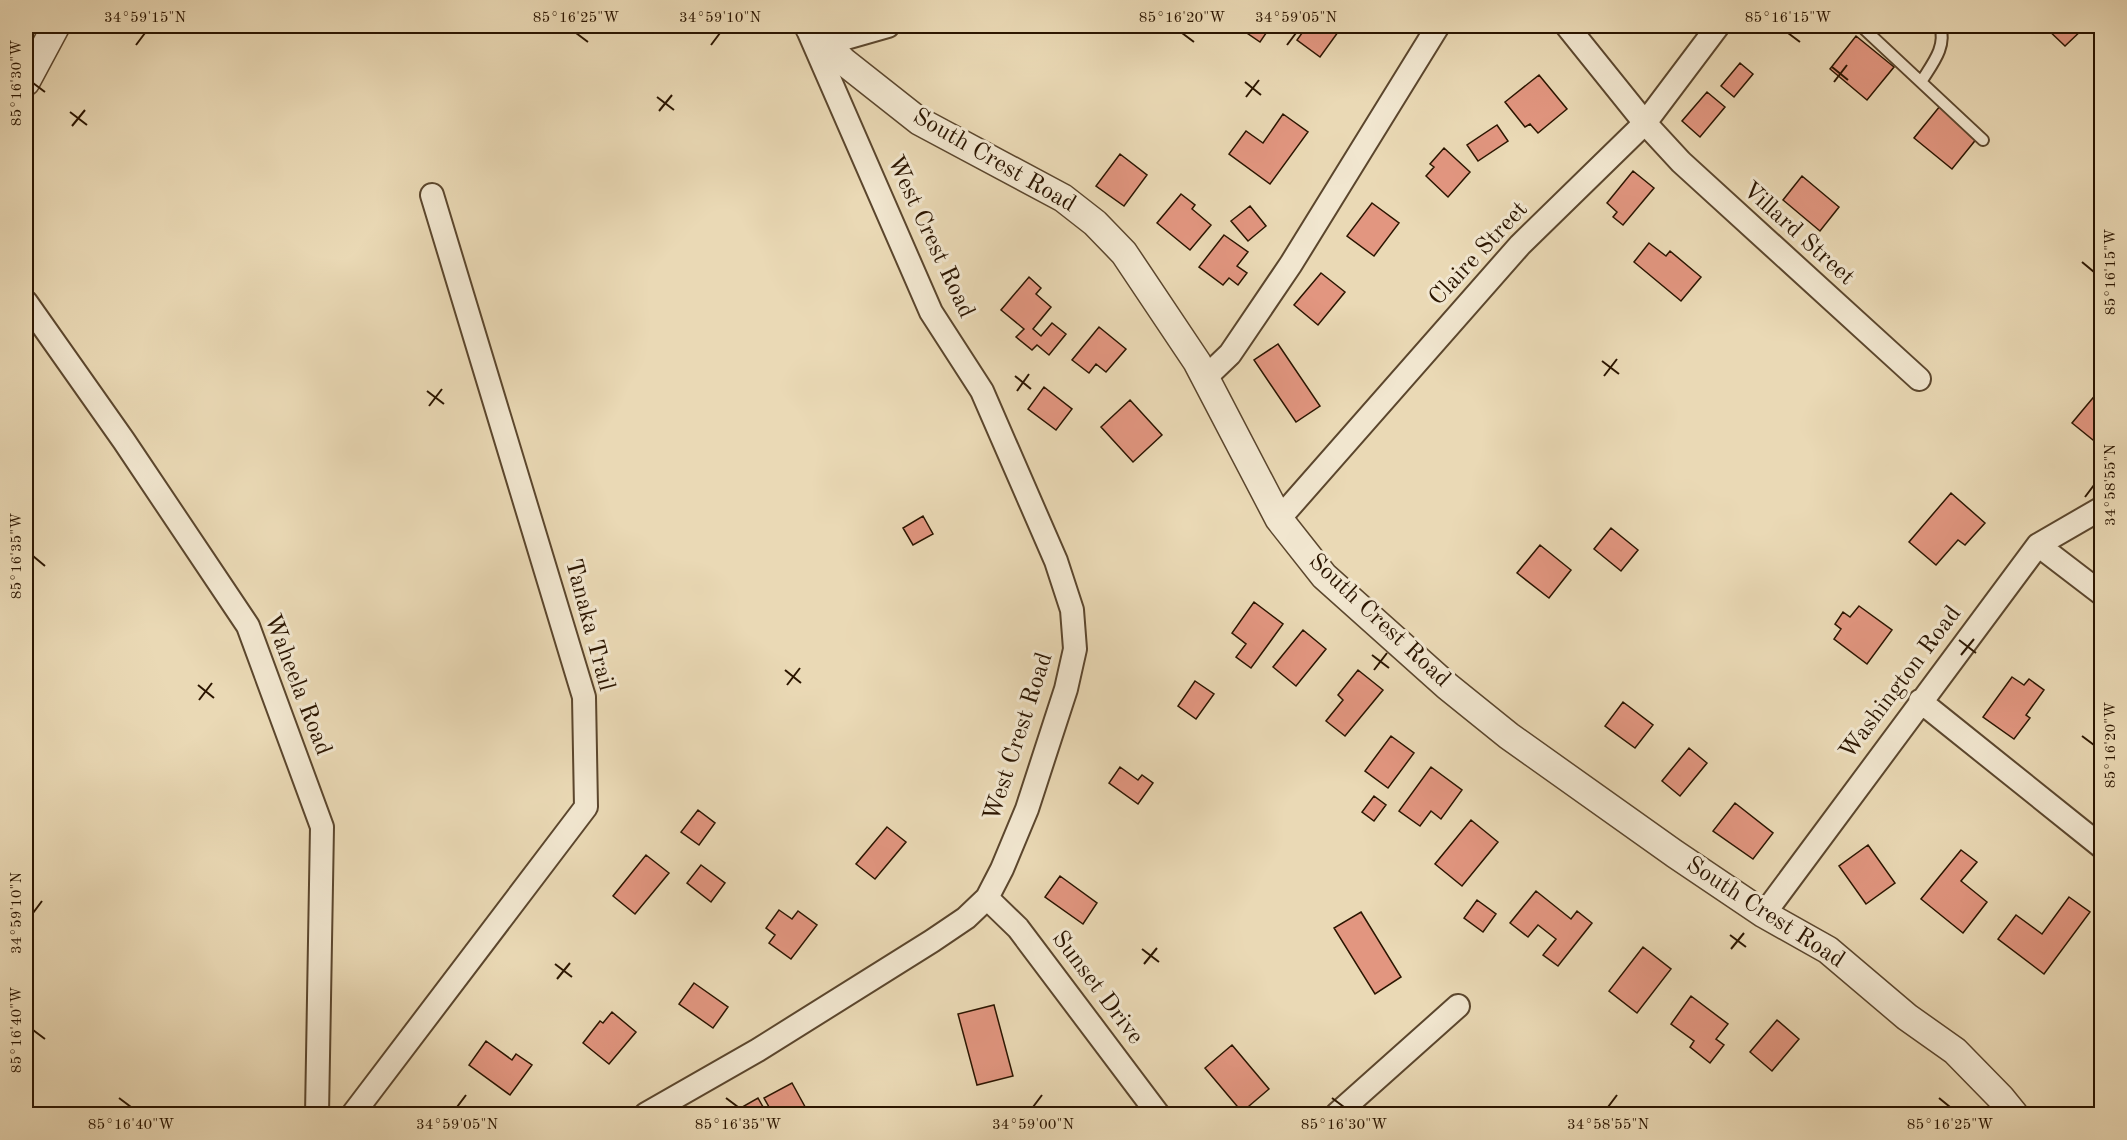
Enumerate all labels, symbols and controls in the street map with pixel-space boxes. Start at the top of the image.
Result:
text: 34°59'15"N [104,11,186,26]
text: 85°16'25"W [533,11,619,26]
text: 34°59'10"N [679,11,761,26]
text: 85°16'20"W [1139,11,1225,26]
text: 34°59'05"N [1255,11,1337,26]
text: 85°16'15"W [1745,11,1831,26]
text: 85°16'30"W [10,40,25,126]
street label: South Crest Road [908,105,1080,217]
street label: West Crest Road [882,152,978,322]
street label: Villard Street [1737,178,1859,290]
street label: Claire Street [1425,198,1533,310]
text: 85°16'15"W [2104,229,2119,315]
text: 34°58'55"N [2104,444,2119,526]
text: 85°16'35"W [10,513,25,599]
street label: South Crest Road [1304,550,1454,692]
street label: Tanaka Trail [560,556,618,694]
street label: Washington Road [1836,602,1966,764]
street label: Waheela Road [259,611,335,759]
street label: West Crest Road [980,650,1058,824]
text: 85°16'20"W [2104,702,2119,788]
street label: South Crest Road [1681,853,1849,973]
text: 34°59'10"N [10,872,25,954]
street label: Sunset Drive [1047,927,1147,1049]
text: 85°16'40"W [10,987,25,1073]
text: 85°16'40"W [88,1118,174,1133]
text: 34°59'05"N [416,1118,498,1133]
text: 85°16'35"W [695,1118,781,1133]
text: 34°59'00"N [992,1118,1074,1133]
text: 85°16'30"W [1301,1118,1387,1133]
text: 34°58'55"N [1567,1118,1649,1133]
text: 85°16'25"W [1907,1118,1993,1133]

